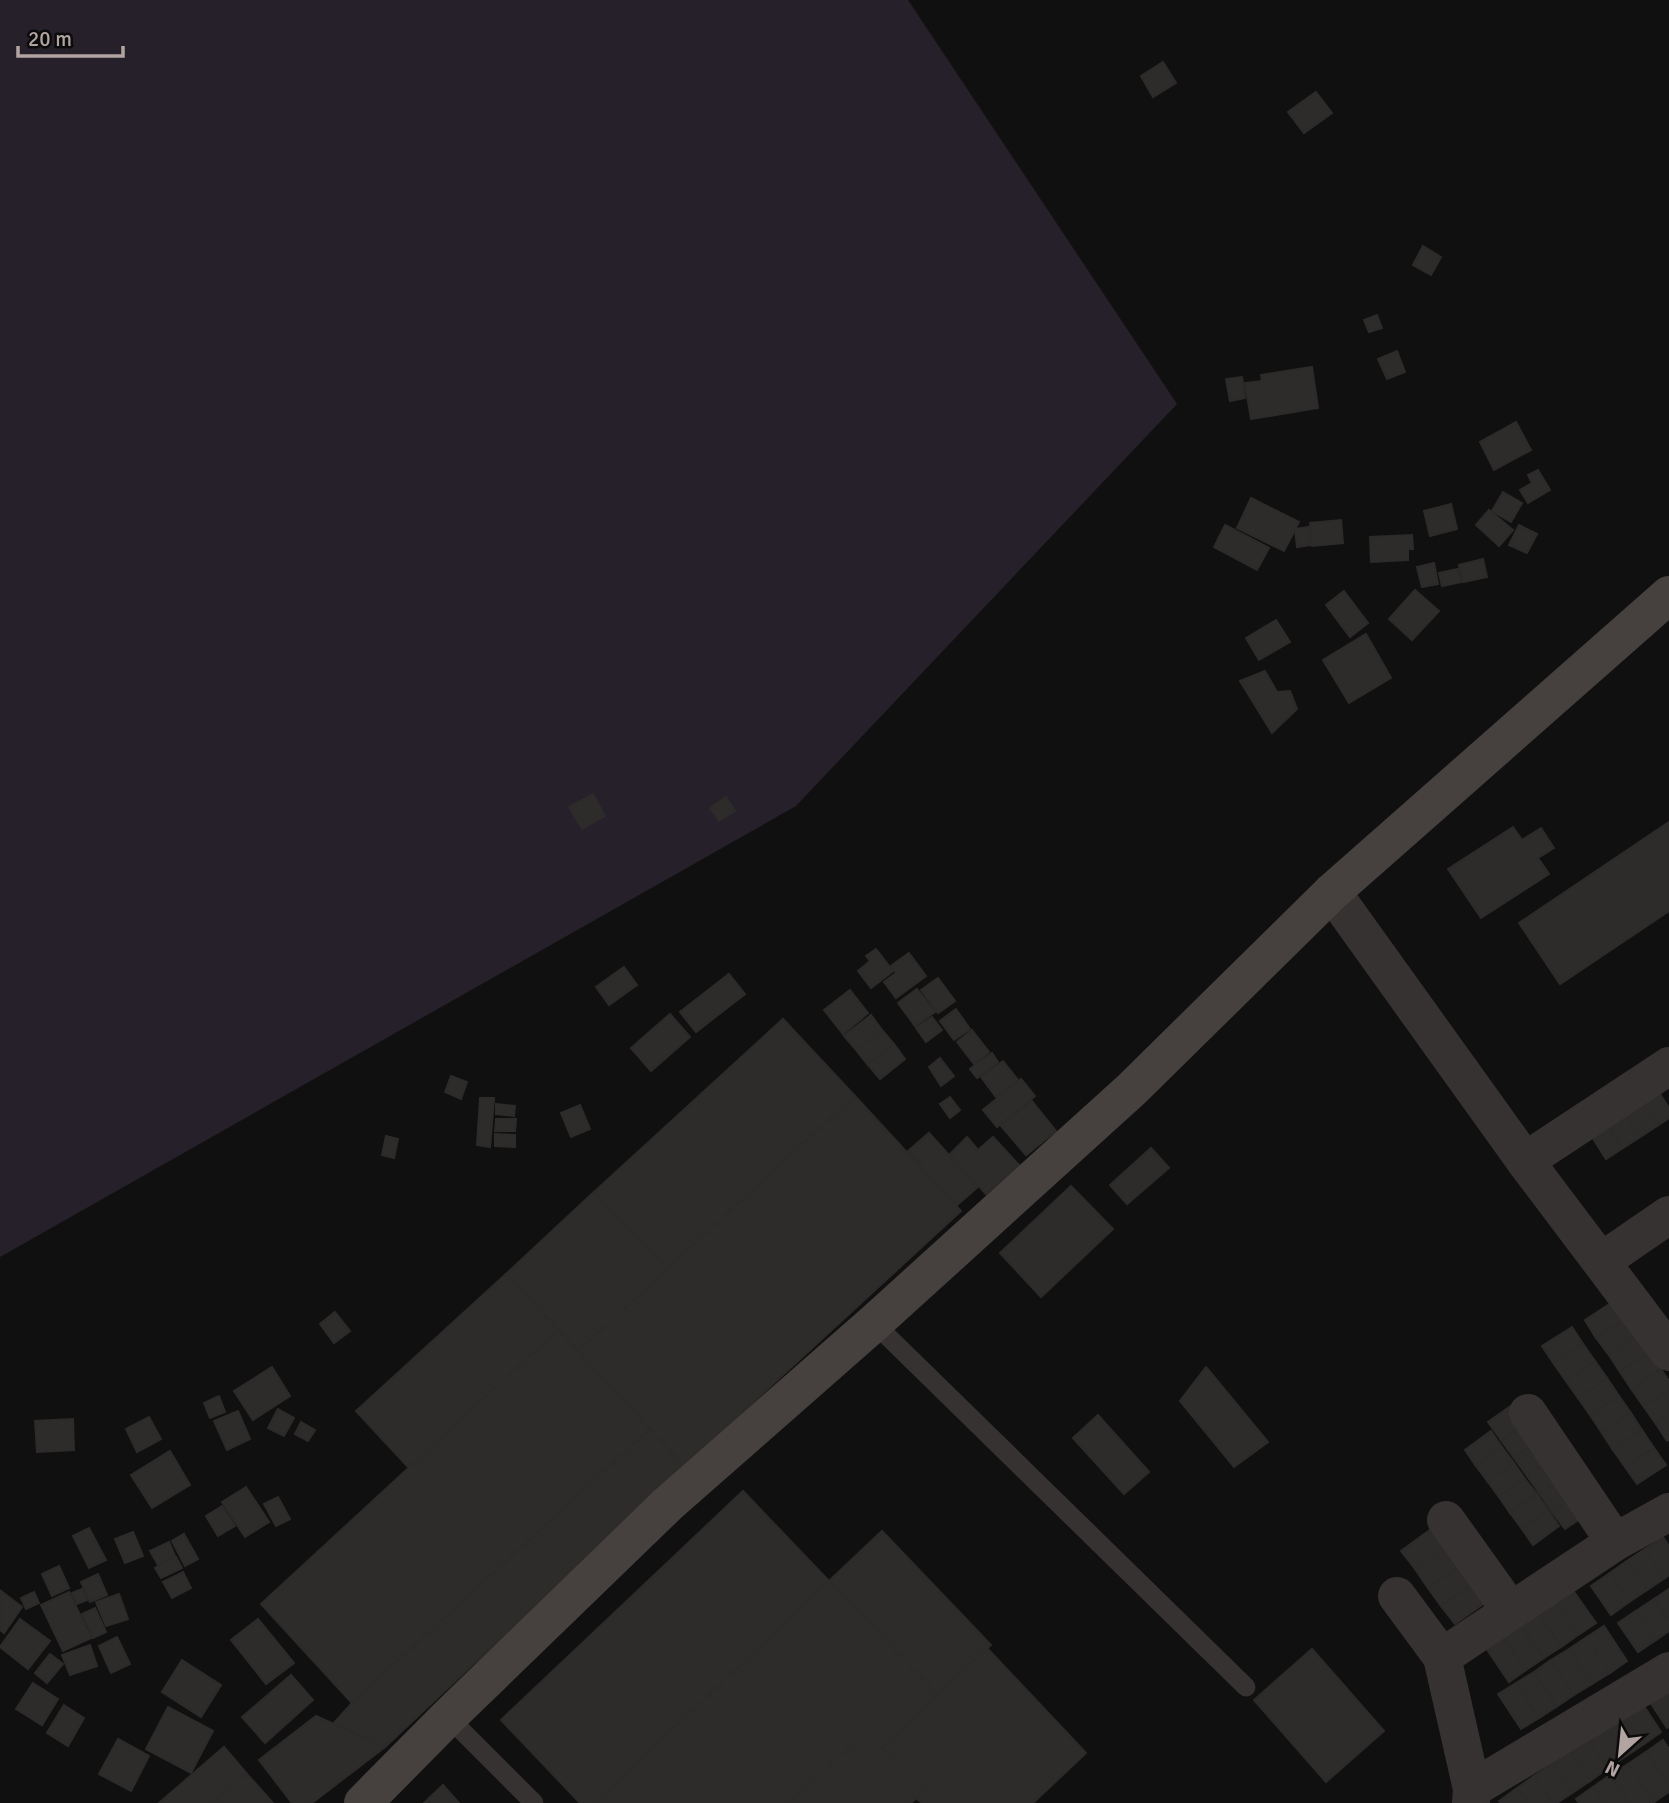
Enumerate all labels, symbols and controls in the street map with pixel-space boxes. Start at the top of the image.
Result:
scale bar [18,14,122,58]
text: 20 m [28,26,72,52]
north arrow [1585,1719,1655,1789]
text: N [1601,1755,1624,1782]

